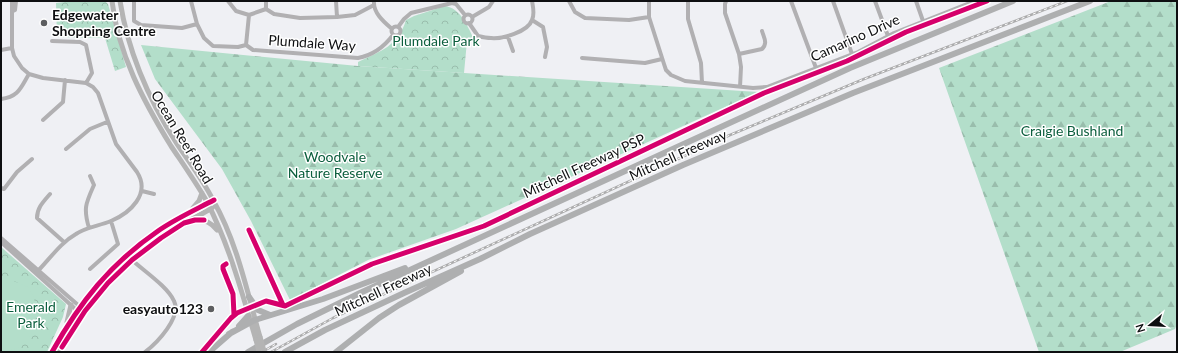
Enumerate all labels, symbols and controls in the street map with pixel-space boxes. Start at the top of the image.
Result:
place label: Edgewater Shopping Centre [52,6,156,39]
street label: Camarino Drive [808,10,902,65]
marker: Edgewater Shopping Centre [39,18,49,28]
street label: Plumdale Way [268,31,357,54]
park label: Plumdale Park [392,32,481,49]
street label: Ocean Reef Road [148,87,217,186]
park label: Craigie Bushland [1021,122,1123,139]
street label: Mitchell Freeway [626,125,730,184]
street label: Mitchell Freeway PSP [520,130,648,201]
park label: Woodvale Nature Reserve [288,148,382,181]
street label: Mitchell Freeway [332,259,435,319]
park label: Emerald Park [6,298,56,331]
place label: easyauto123 [123,300,203,317]
marker: easyauto123 [206,304,216,314]
north arrow [1130,305,1170,345]
text: N [1133,322,1148,334]

